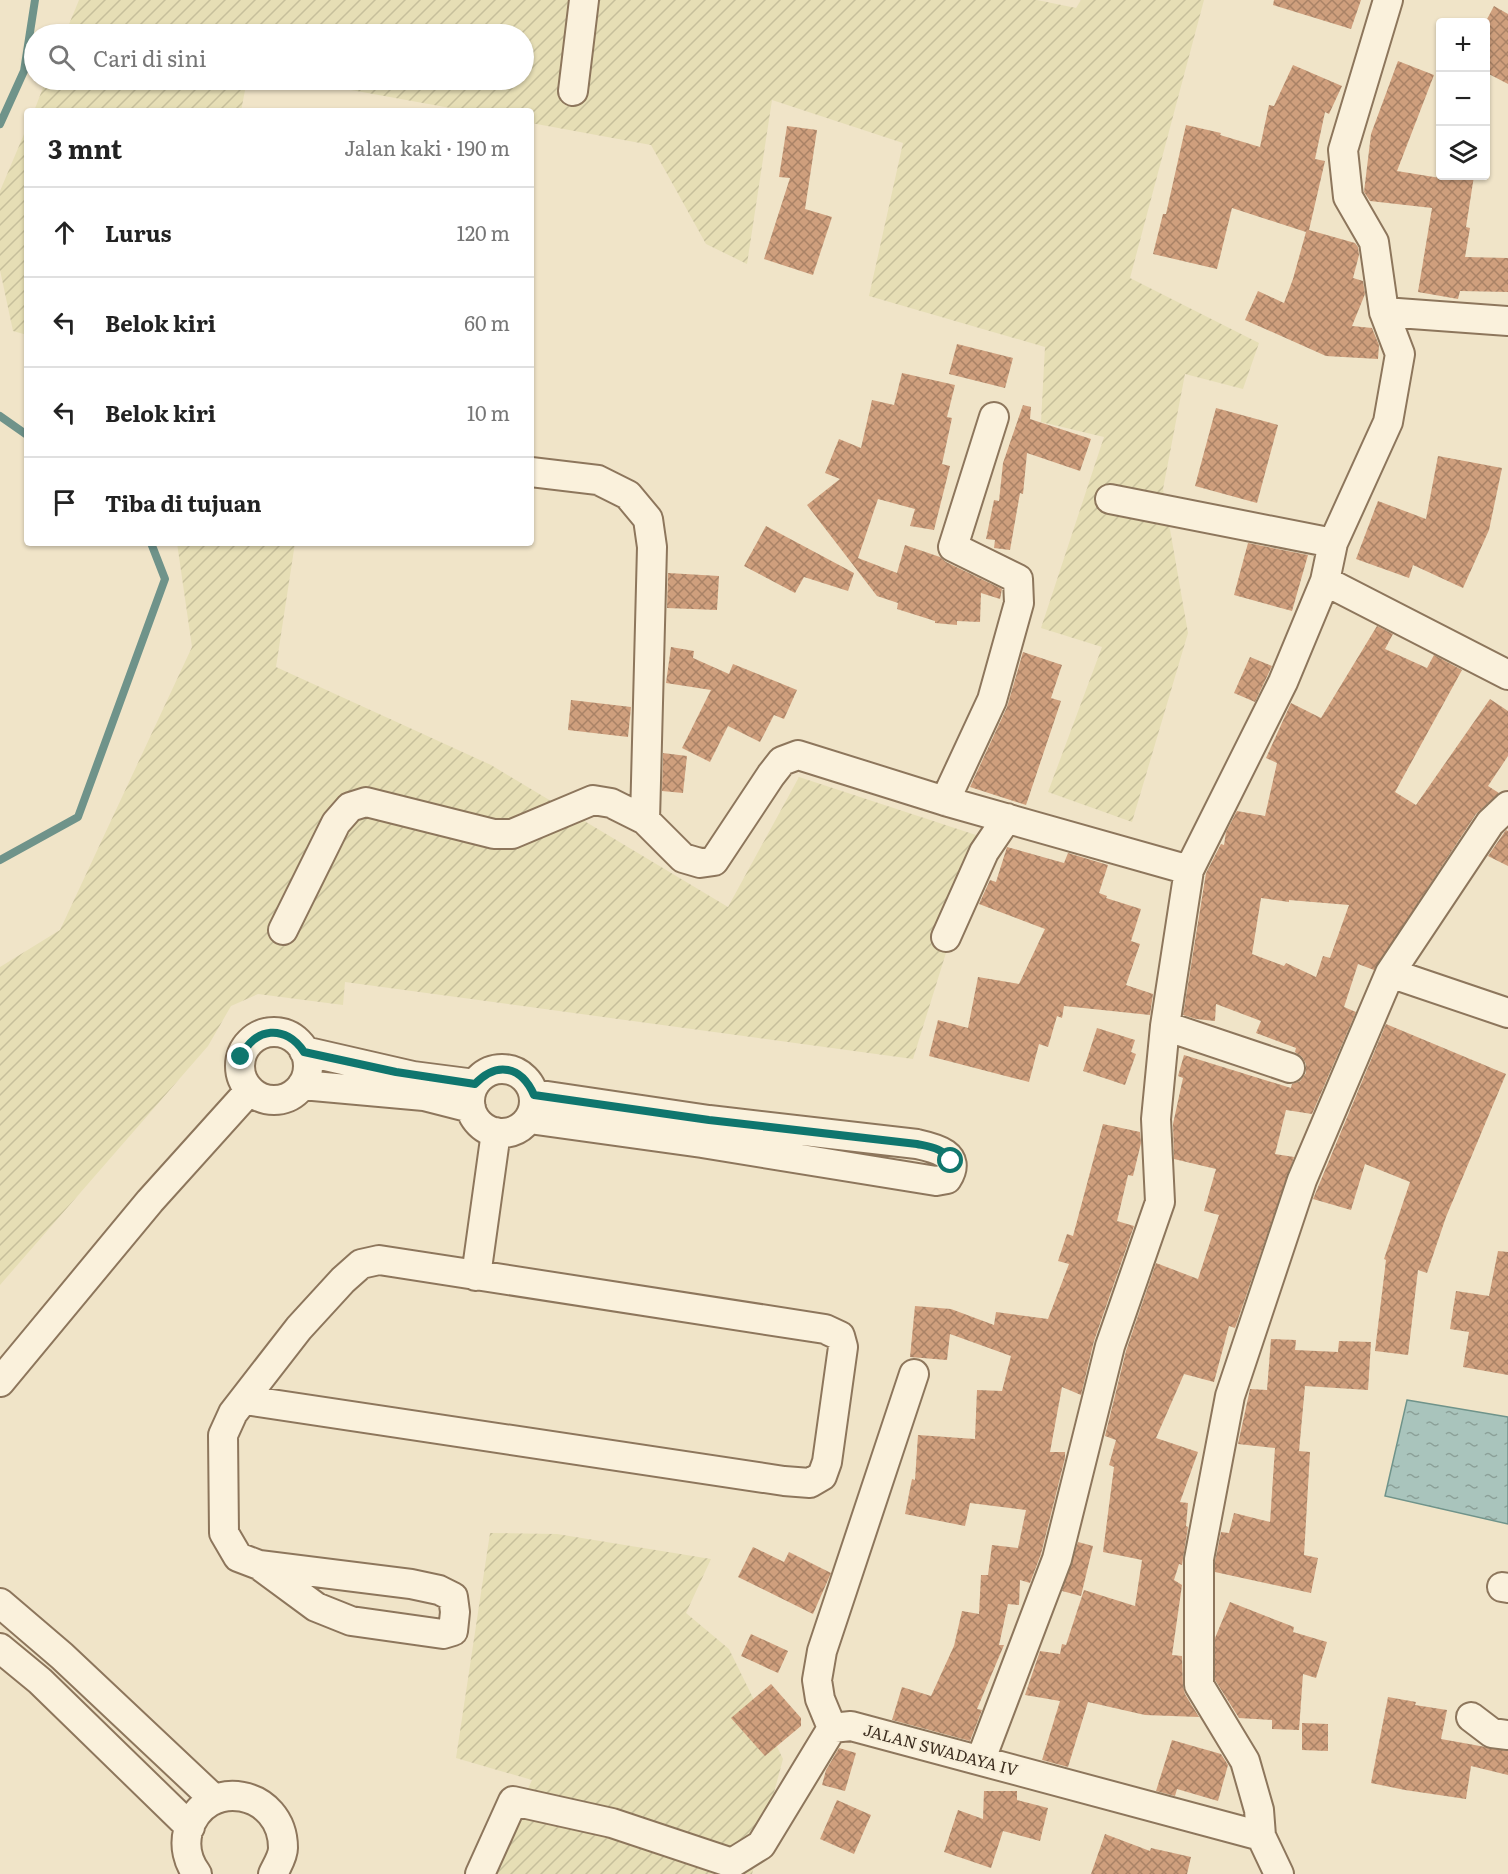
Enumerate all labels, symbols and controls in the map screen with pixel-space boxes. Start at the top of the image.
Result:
map controls [1436,18,1490,180]
button: + [1436,18,1490,72]
search box [24,24,534,90]
icon: search [45,41,78,74]
text: Cari di sini [93,41,206,74]
button: − [1436,72,1490,126]
button: layers [1436,126,1490,180]
text: 3 mnt [48,128,122,167]
text: Jalan kaki · 190 m [344,132,510,162]
icon: ahead [48,216,81,249]
text: Lurus [105,216,172,249]
text: 120 m [457,217,510,247]
icon: left [48,306,81,339]
text: Belok kiri [105,306,216,339]
text: 60 m [464,307,510,337]
icon: left [48,396,81,429]
text: Belok kiri [105,396,216,429]
text: 10 m [467,397,510,427]
icon: arrive [48,486,81,519]
text: Tiba di tujuan [105,486,261,519]
route end [227,1043,253,1069]
route start [937,1147,963,1173]
street label: JALAN SWADAYA IV [861,1717,1021,1781]

